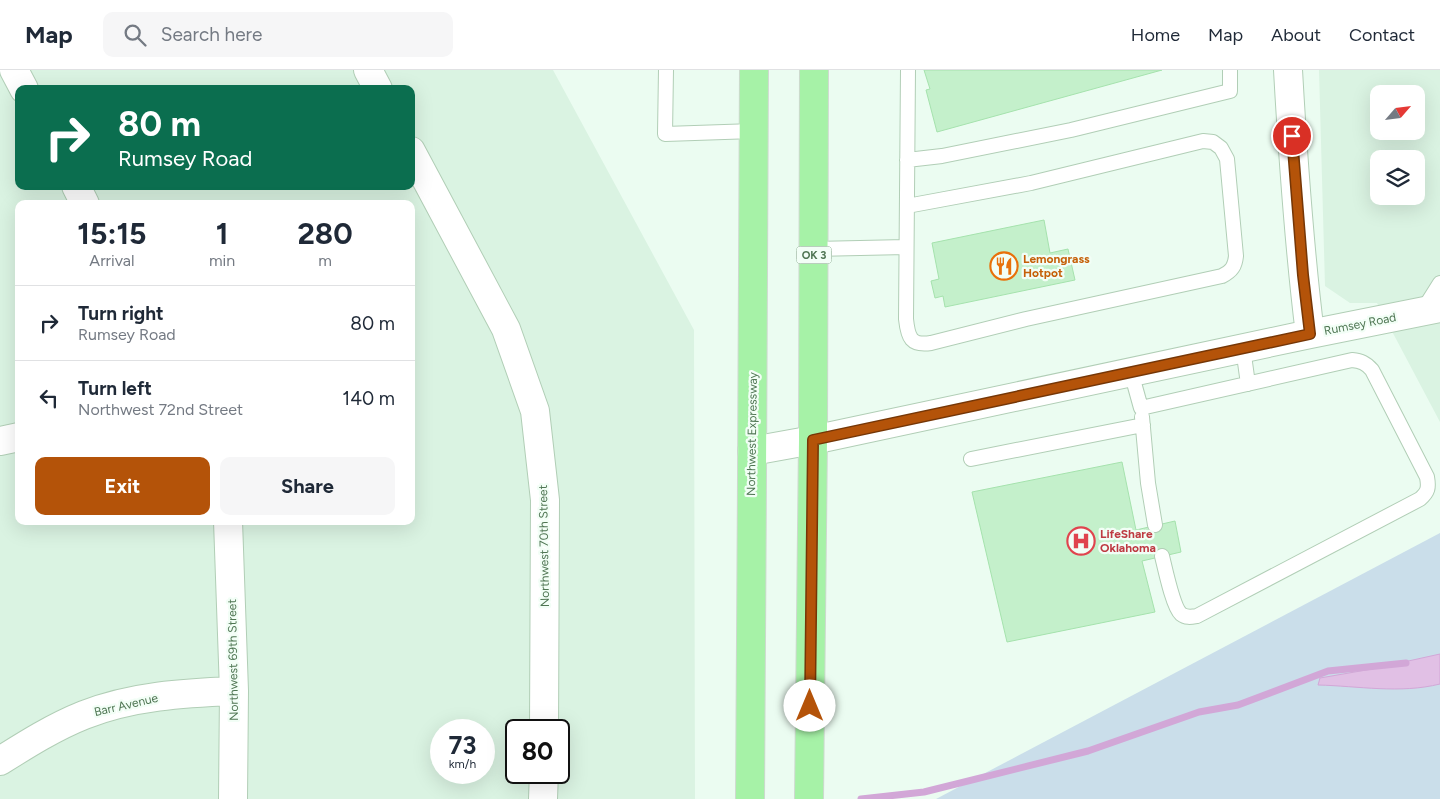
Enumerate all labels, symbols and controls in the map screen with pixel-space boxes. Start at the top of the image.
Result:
search box [103,12,453,57]
text: Map [25,20,73,49]
icon: search [121,21,149,49]
text: Search here [161,23,262,46]
text: Home [1131,24,1180,46]
text: Map [1208,24,1243,46]
text: About [1271,24,1321,46]
text: Contact [1349,24,1415,46]
north arrow [1370,85,1425,140]
map controls [1370,85,1425,205]
text: 80 m [118,103,201,145]
icon: right [35,105,100,170]
pin [1271,115,1313,157]
icon: arrive [1278,122,1306,150]
text: Rumsey Road [118,145,252,172]
button: layers [1370,150,1425,205]
text: 15:15 [77,215,147,252]
text: 1 [216,215,228,252]
text: 280 [297,215,353,252]
road number: OK 3 [796,246,832,264]
text: Arrival [89,251,135,270]
text: min [209,251,235,270]
text: m [318,251,332,270]
restaurant icon: Lemongrass Hotpot [989,251,1019,281]
place label: Lemongrass Hotpot [1023,252,1090,280]
text: Turn right [78,302,164,325]
icon: right [35,309,63,337]
street label: Rumsey Road [1323,310,1397,338]
text: 80 m [350,312,395,335]
text: Rumsey Road [78,325,176,344]
street label: Northwest Expressway [744,371,760,496]
text: Turn left [78,377,152,400]
icon: left [35,384,63,412]
text: 140 m [342,387,395,410]
text: Northwest 72nd Street [78,400,243,419]
button: Exit [35,457,210,515]
button: Share [220,457,395,515]
street label: Northwest 70th Street [536,484,552,607]
hospital icon: LifeShare Oklahoma [1066,526,1096,556]
place label: LifeShare Oklahoma [1100,527,1156,555]
street label: Northwest 69th Street [225,599,241,721]
position arrow [783,679,835,731]
street label: Barr Avenue [93,691,160,719]
speed limit sign: 80 [505,719,570,784]
text: 73 [449,730,476,760]
text: km/h [449,757,476,771]

